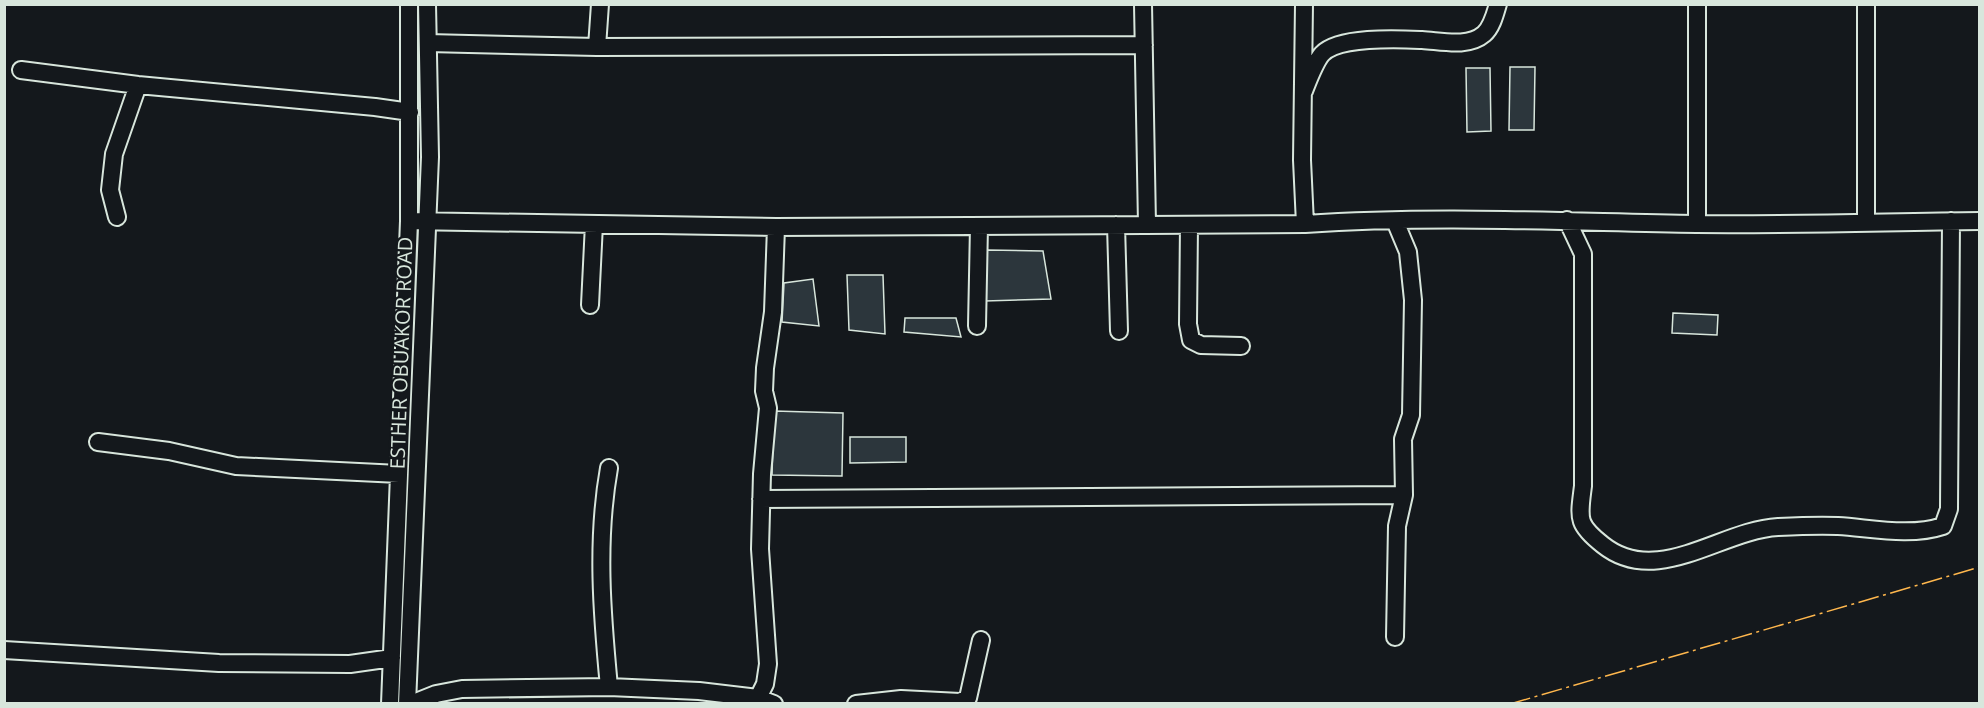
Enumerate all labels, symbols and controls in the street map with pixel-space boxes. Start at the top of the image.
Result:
street label: ESTHER OBUAKOR ROAD [383,236,419,470]

